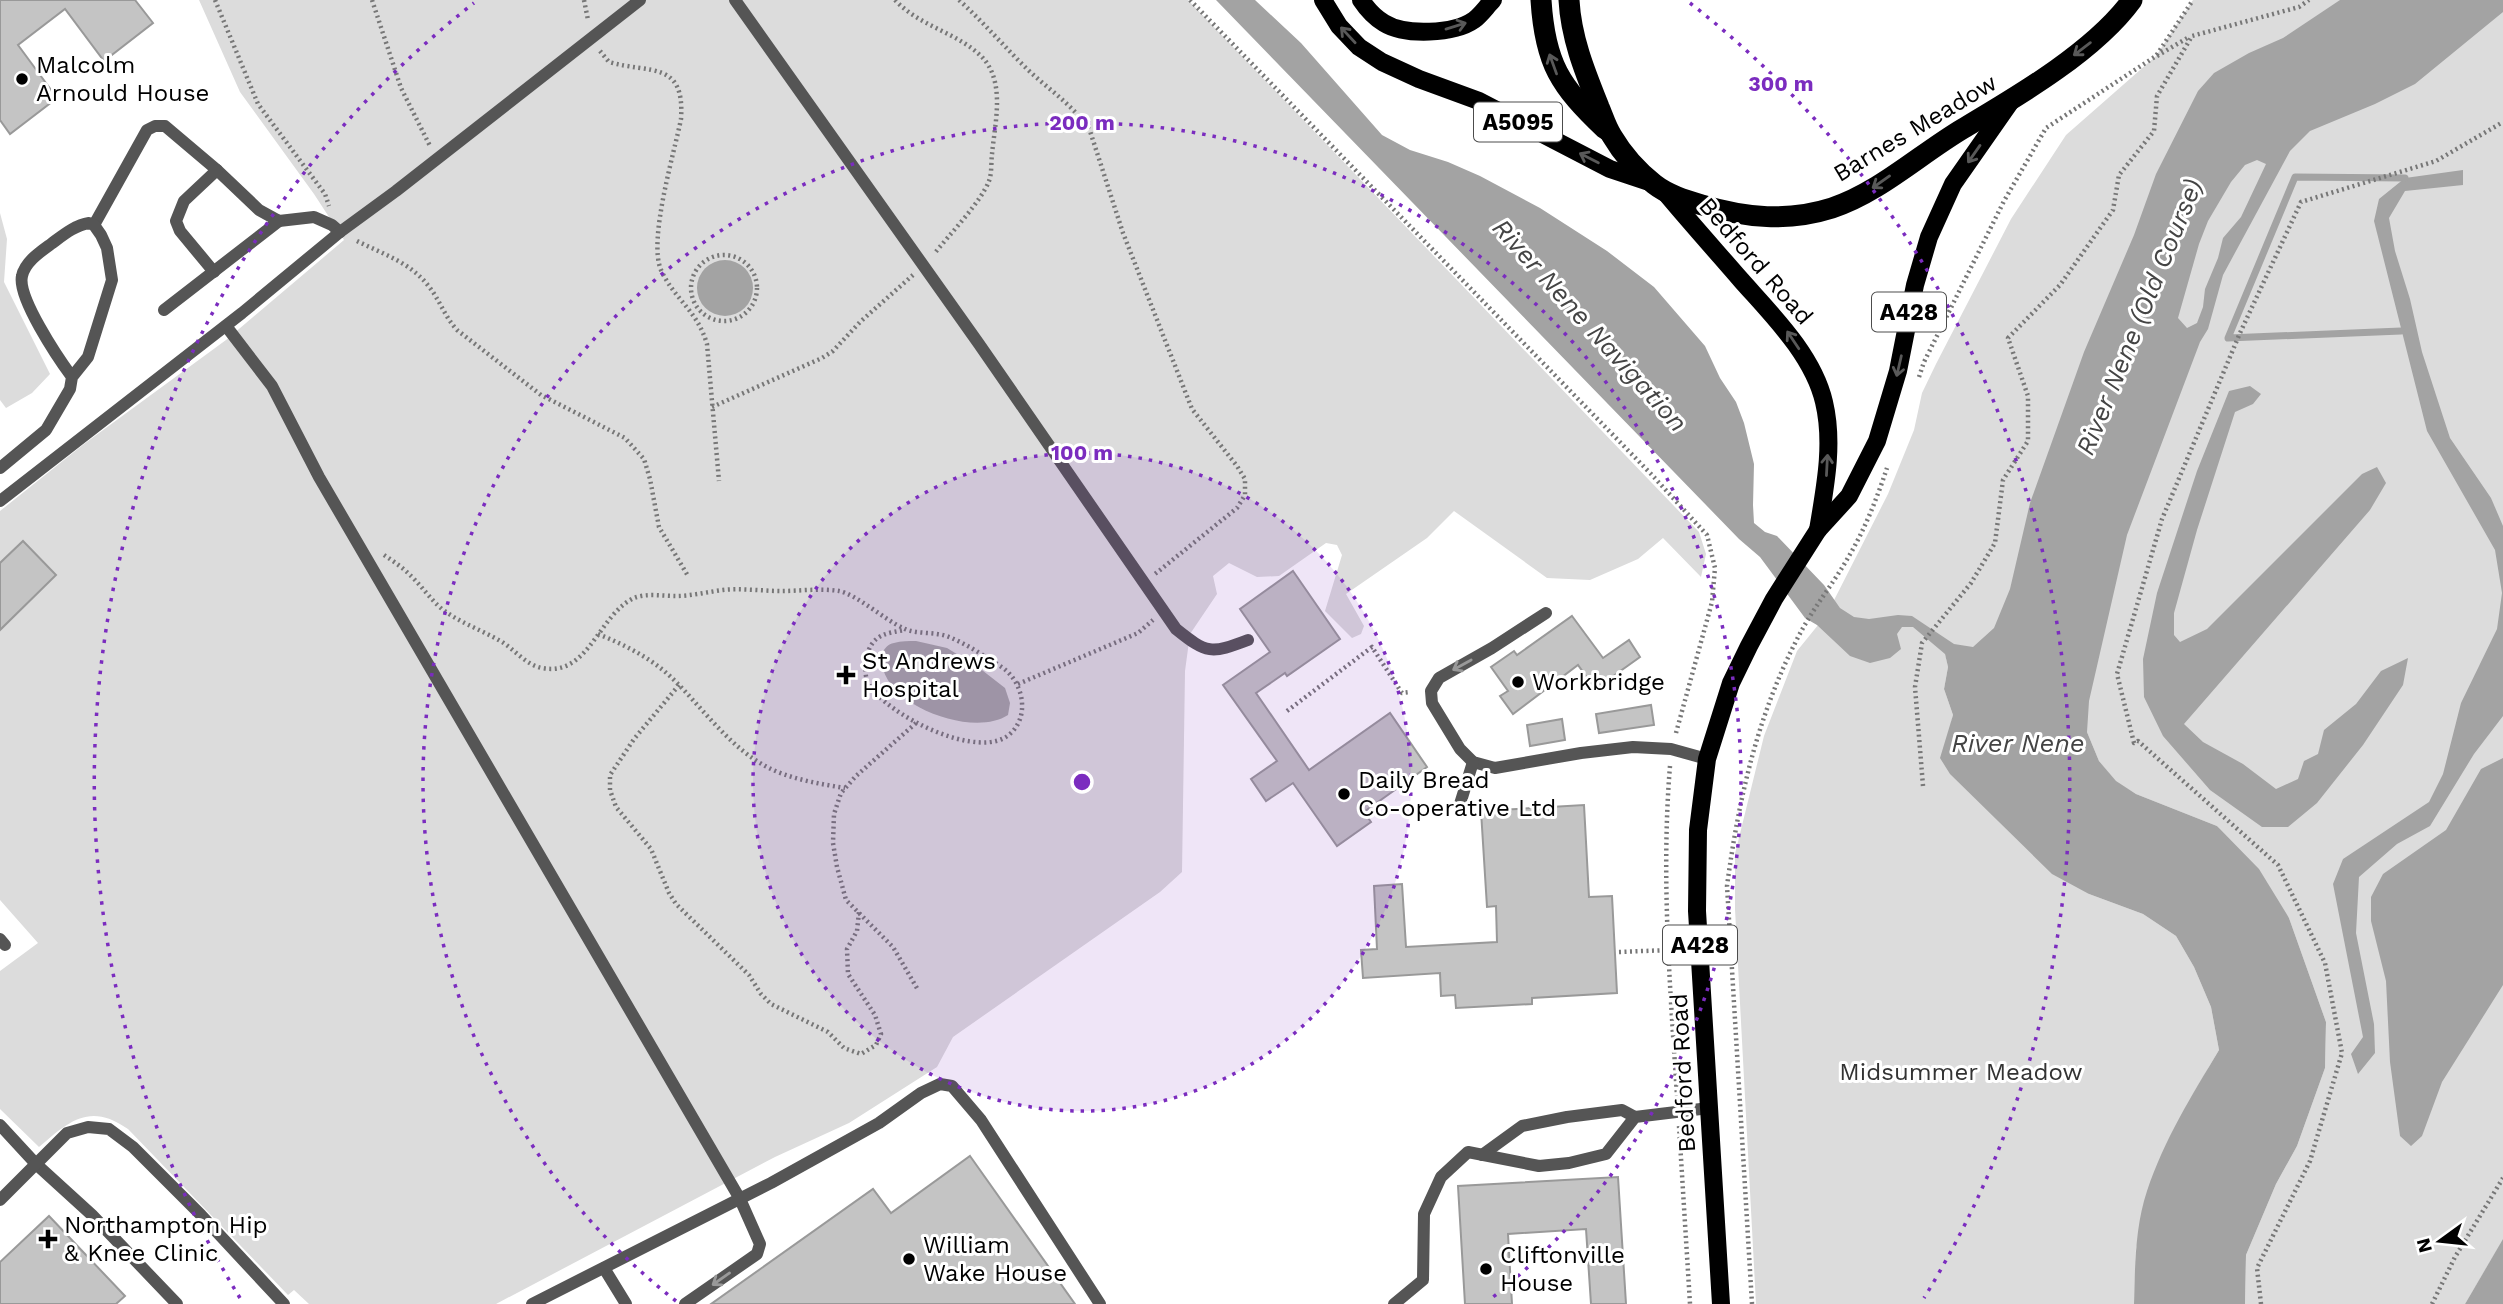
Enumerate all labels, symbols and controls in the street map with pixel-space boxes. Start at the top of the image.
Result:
one-way arrow [1445,18,1467,31]
one-way arrow [1340,26,1356,44]
one-way arrow [2073,41,2091,56]
place label: Malcolm Arnould House [36,51,209,107]
one-way arrow [1546,53,1559,75]
street label: Barnes Meadow [1828,68,2002,188]
marker: Malcolm Arnould House [14,71,30,87]
text: 300 m [1748,71,1814,96]
road number: A5095 [1474,102,1562,141]
text: 200 m [1049,110,1115,135]
one-way arrow [1967,144,1981,163]
one-way arrow [1580,151,1600,165]
one-way arrow [1872,175,1891,189]
water label: River Nene (Old Course) [2070,175,2208,459]
street label: Bedford Road [1693,192,1819,330]
water label: River Nene Navigation [1486,212,1694,438]
road number: A428 [1872,292,1946,332]
one-way arrow [1785,331,1800,350]
one-way arrow [1891,354,1905,377]
text: 100 m [1051,440,1113,465]
one-way arrow [1821,454,1834,477]
place label: St Andrews Hospital [862,647,996,703]
one-way arrow [1453,658,1473,672]
marker: St Andrews Hospital [836,665,856,685]
place label: Workbridge [1532,668,1665,696]
marker: Workbridge [1510,674,1526,690]
water label: River Nene [1951,728,2085,758]
place label: Daily Bread Co-operative Ltd [1358,766,1556,822]
centre of rings [1070,770,1094,794]
marker: Daily Bread Co-operative Ltd [1336,786,1352,802]
road number: A428 [1663,926,1737,964]
street label: Bedford Road [1665,993,1701,1153]
park label: Midsummer Meadow [1839,1058,2083,1086]
north arrow [2405,1206,2475,1276]
place label: Northampton Hip & Knee Clinic [64,1211,268,1267]
marker: Northampton Hip & Knee Clinic [38,1229,58,1249]
place label: William Wake House [923,1231,1067,1287]
text: N [2411,1235,2437,1255]
place label: Cliftonville House [1500,1241,1625,1297]
marker: William Wake House [901,1251,917,1267]
marker: Cliftonville House [1478,1261,1494,1277]
one-way arrow [712,1272,731,1286]

